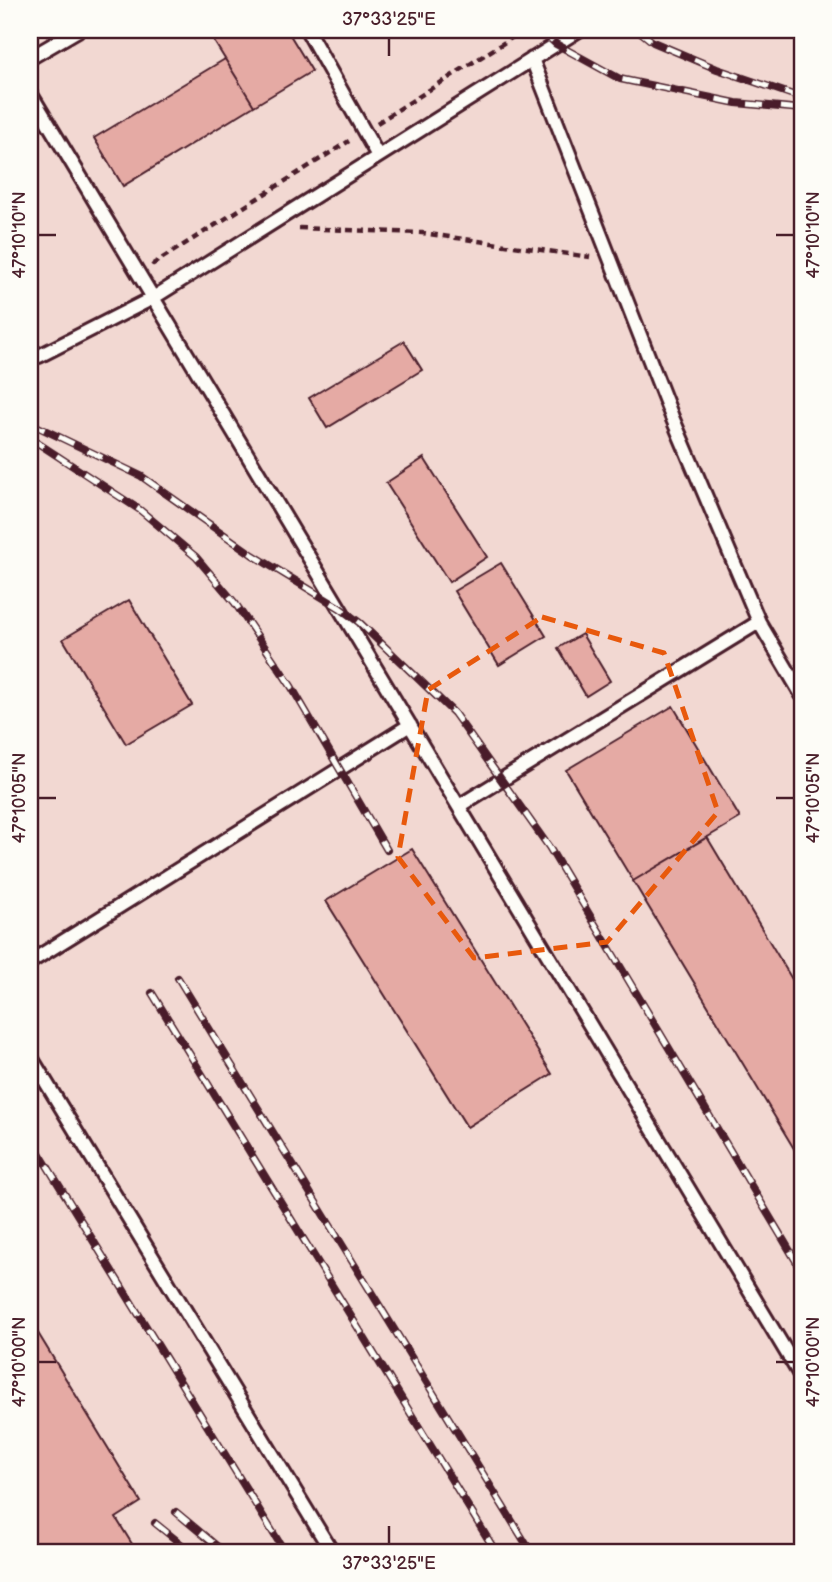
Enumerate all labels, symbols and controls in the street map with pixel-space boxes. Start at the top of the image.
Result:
text: 37°33'25"E [342,9,436,30]
text: 47°10'10"N [9,191,30,279]
text: 47°10'10"N [803,191,824,279]
text: 47°10'05"N [9,753,30,843]
text: 47°10'05"N [803,753,824,843]
text: 47°10'00"N [9,1316,30,1408]
text: 47°10'00"N [803,1316,824,1408]
text: 37°33'25"E [342,1553,436,1574]

